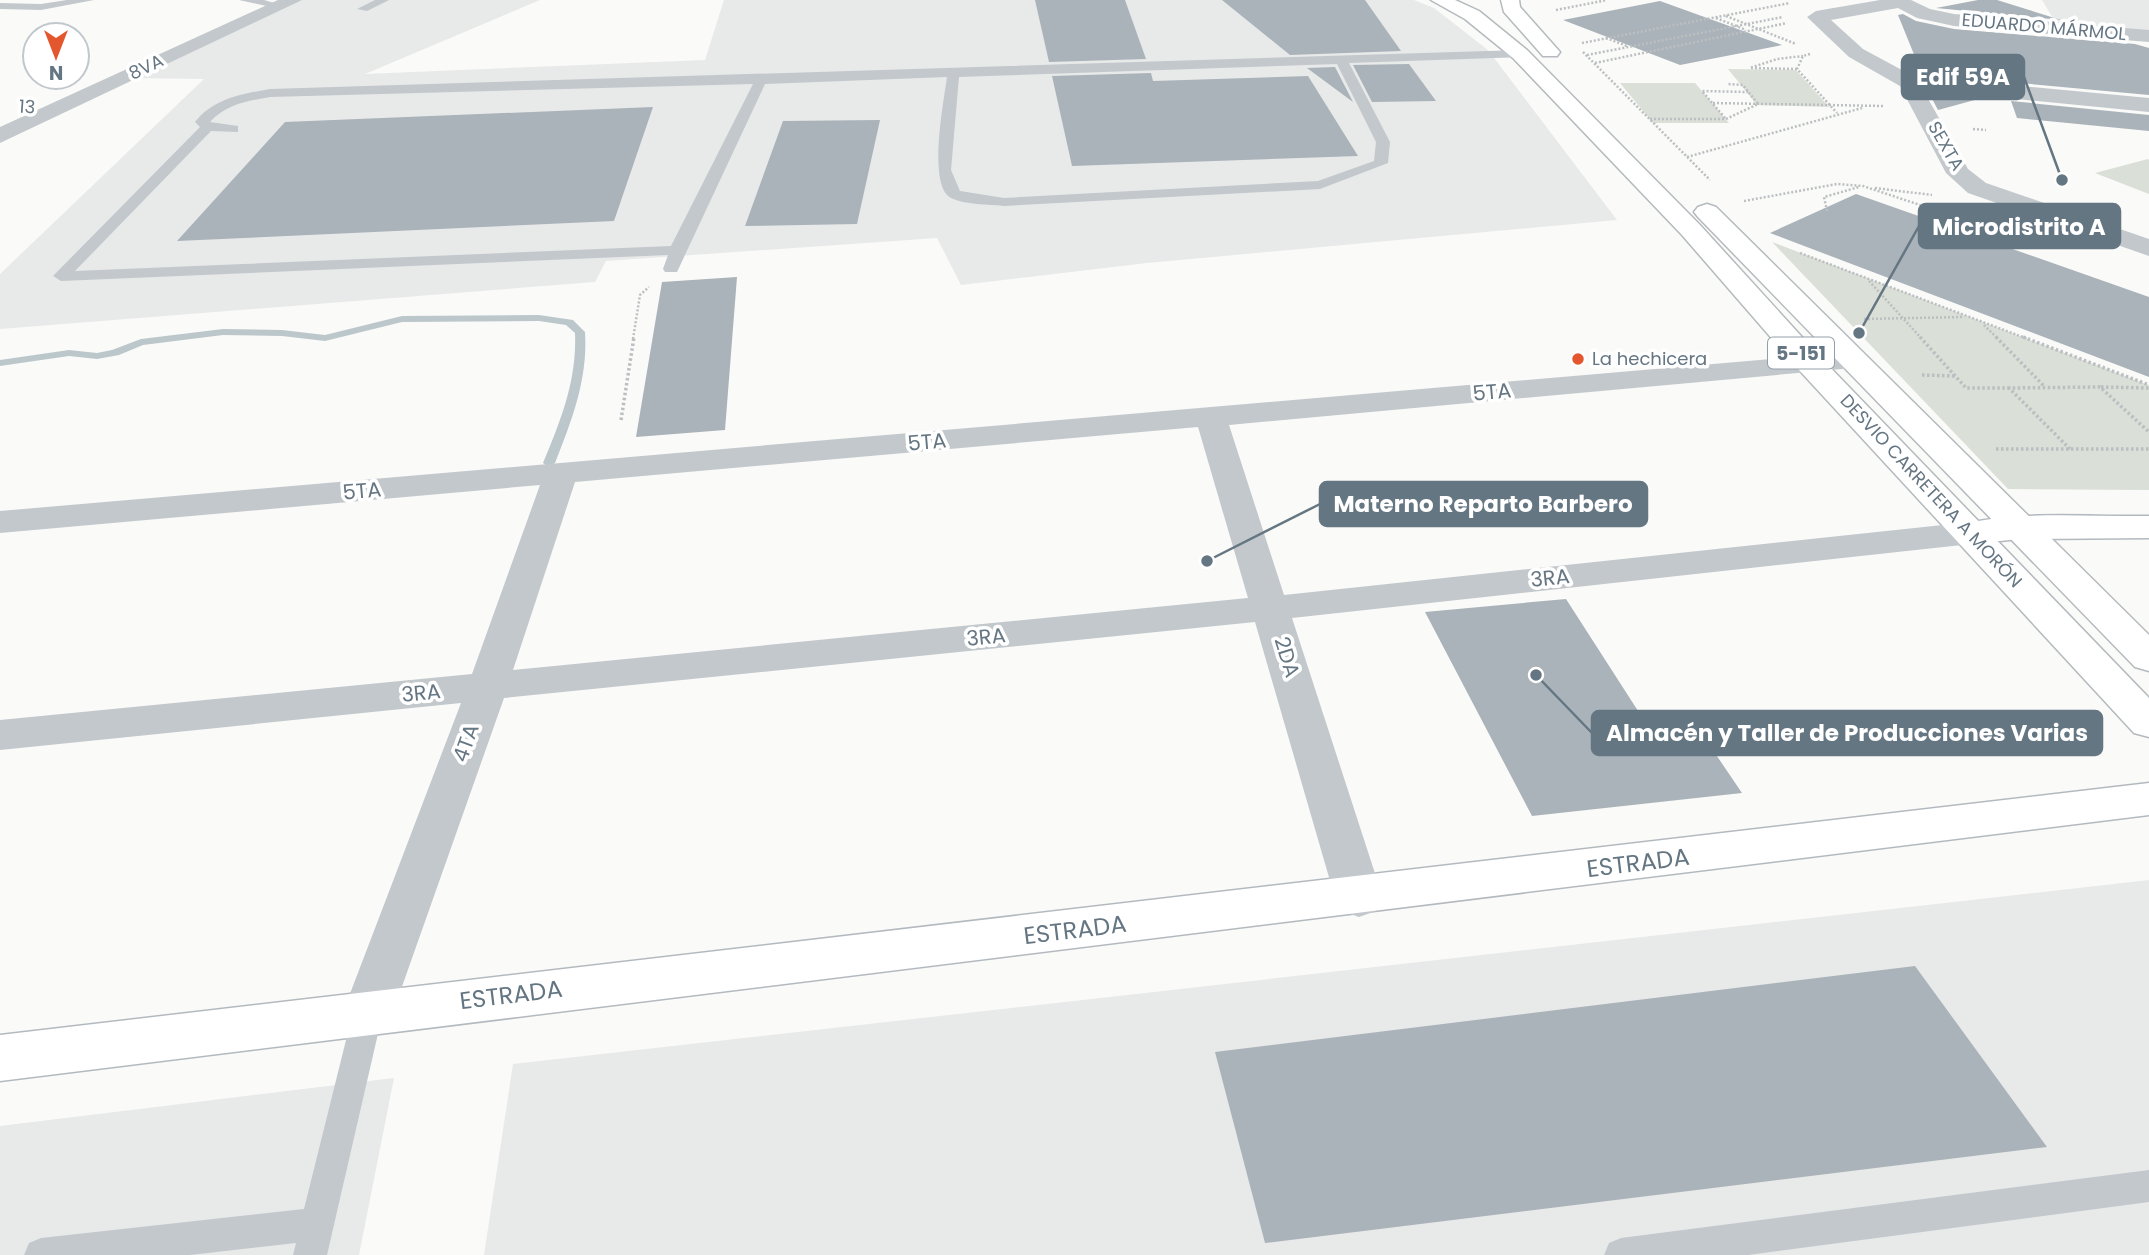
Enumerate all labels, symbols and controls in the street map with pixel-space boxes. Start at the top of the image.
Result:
street label: EDUARDO MÁRMOL [1961,7,2127,46]
north arrow [21,21,91,91]
street label: 8VA [124,48,167,85]
callout: Edif 59A [1902,55,2024,99]
text: N [49,59,63,86]
text: Edif 59A [1916,61,2010,93]
street label: 13 [18,93,36,120]
street label: SEXTA [1922,117,1970,175]
callout: Microdistrito A [1919,204,2120,248]
text: Microdistrito A [1932,211,2106,243]
road number: 5-151 [1768,338,1834,368]
place label: La hechicera [1592,346,1707,371]
marker: La hechicera [1570,351,1586,367]
street label: 5TA [1471,375,1512,408]
street label: DESVIO CARRETERA A MORÓN [1835,388,2028,593]
street label: 5TA [906,425,947,458]
street label: 5TA [341,474,382,507]
callout: Materno Reparto Barbero [1320,482,1647,526]
text: Materno Reparto Barbero [1333,488,1633,520]
street label: 3RA [1529,561,1571,594]
street label: 3RA [965,620,1007,653]
street label: 2DA [1268,633,1307,681]
street label: 3RA [400,676,442,709]
callout: Almacén y Taller de Producciones Varias [1592,711,2102,755]
text: Almacén y Taller de Producciones Varias [1606,717,2088,749]
street label: 4TA [445,720,486,766]
street label: ESTRADA [1585,840,1691,885]
street label: ESTRADA [1022,907,1128,952]
street label: ESTRADA [458,972,564,1017]

